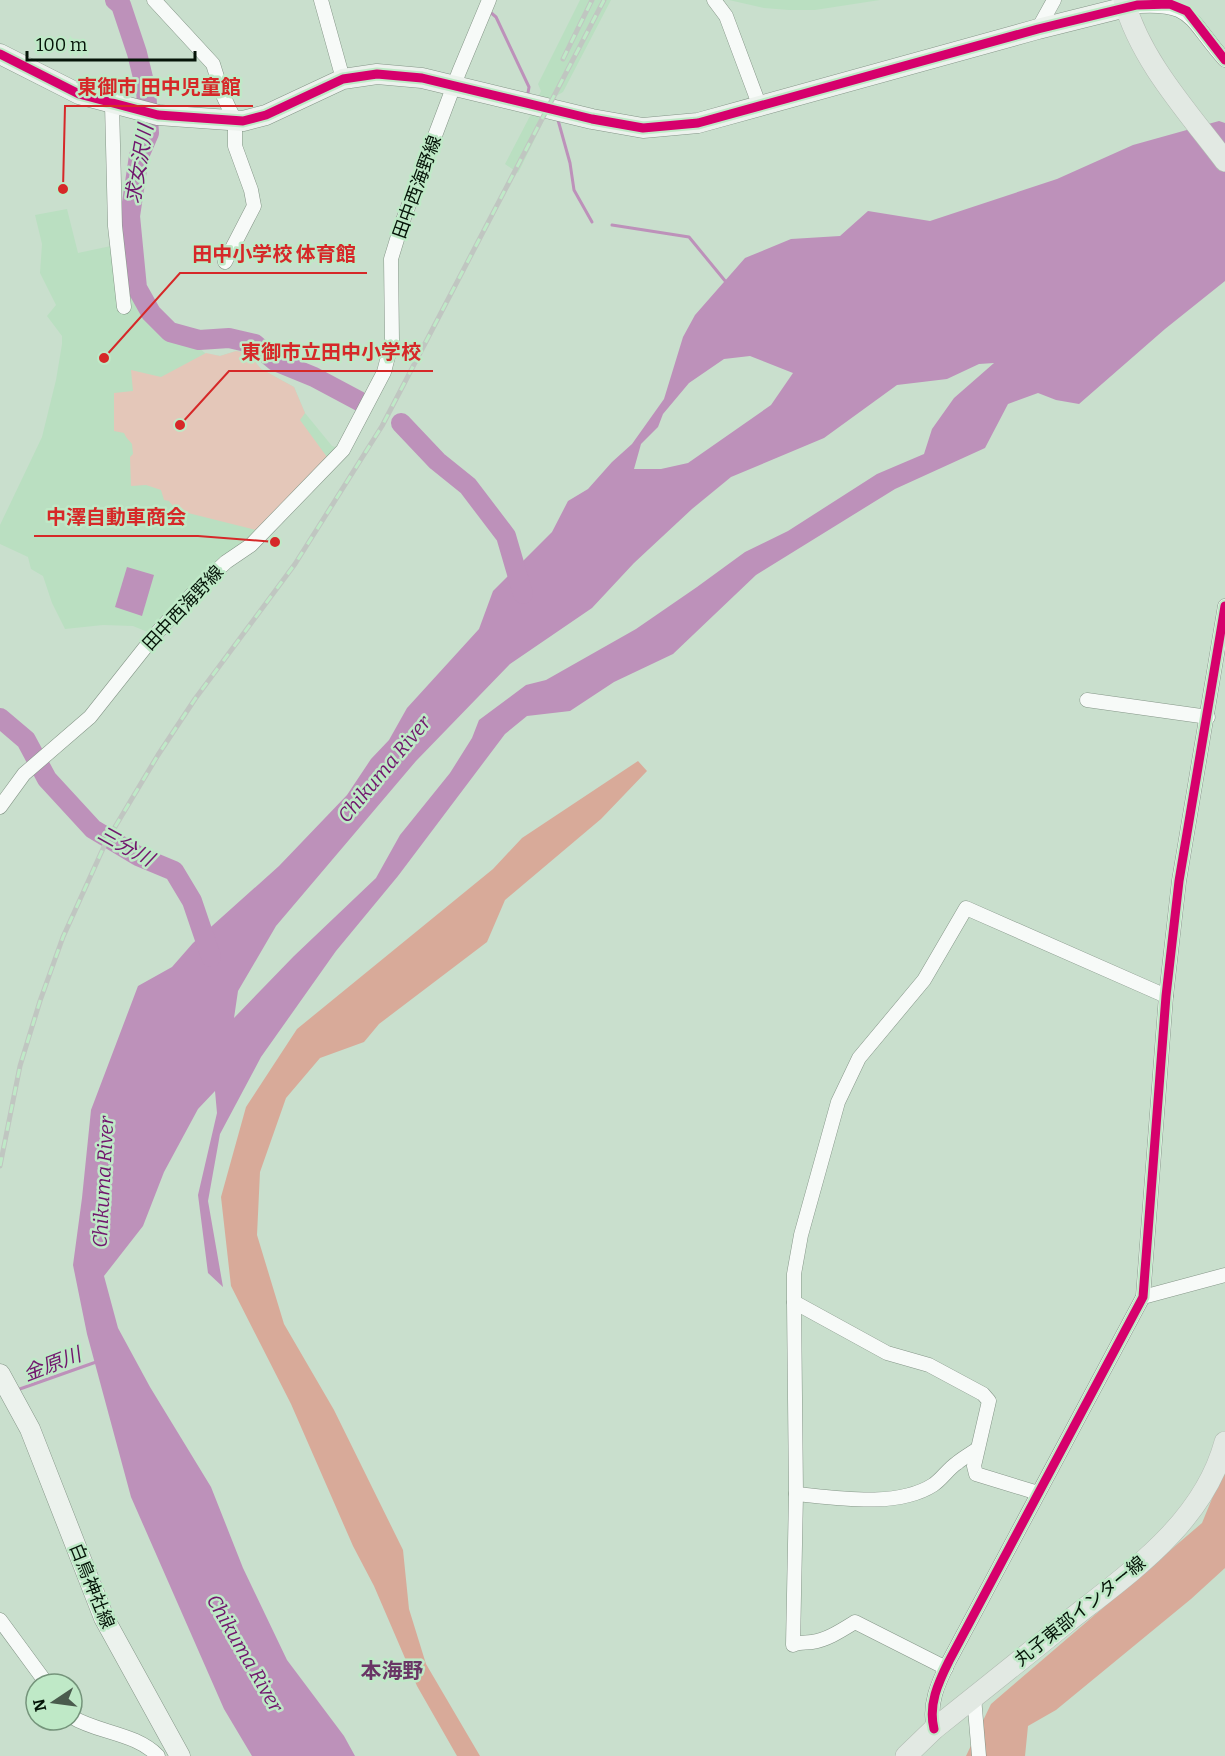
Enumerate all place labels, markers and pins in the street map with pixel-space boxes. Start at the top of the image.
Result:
callout: 東御市 田中児童館 [65,68,253,106]
callout: 田中小学校 体育館 [180,235,367,273]
callout: 東御市立田中小学校 [229,333,433,371]
callout: 中澤自動車商会 [34,498,198,536]

